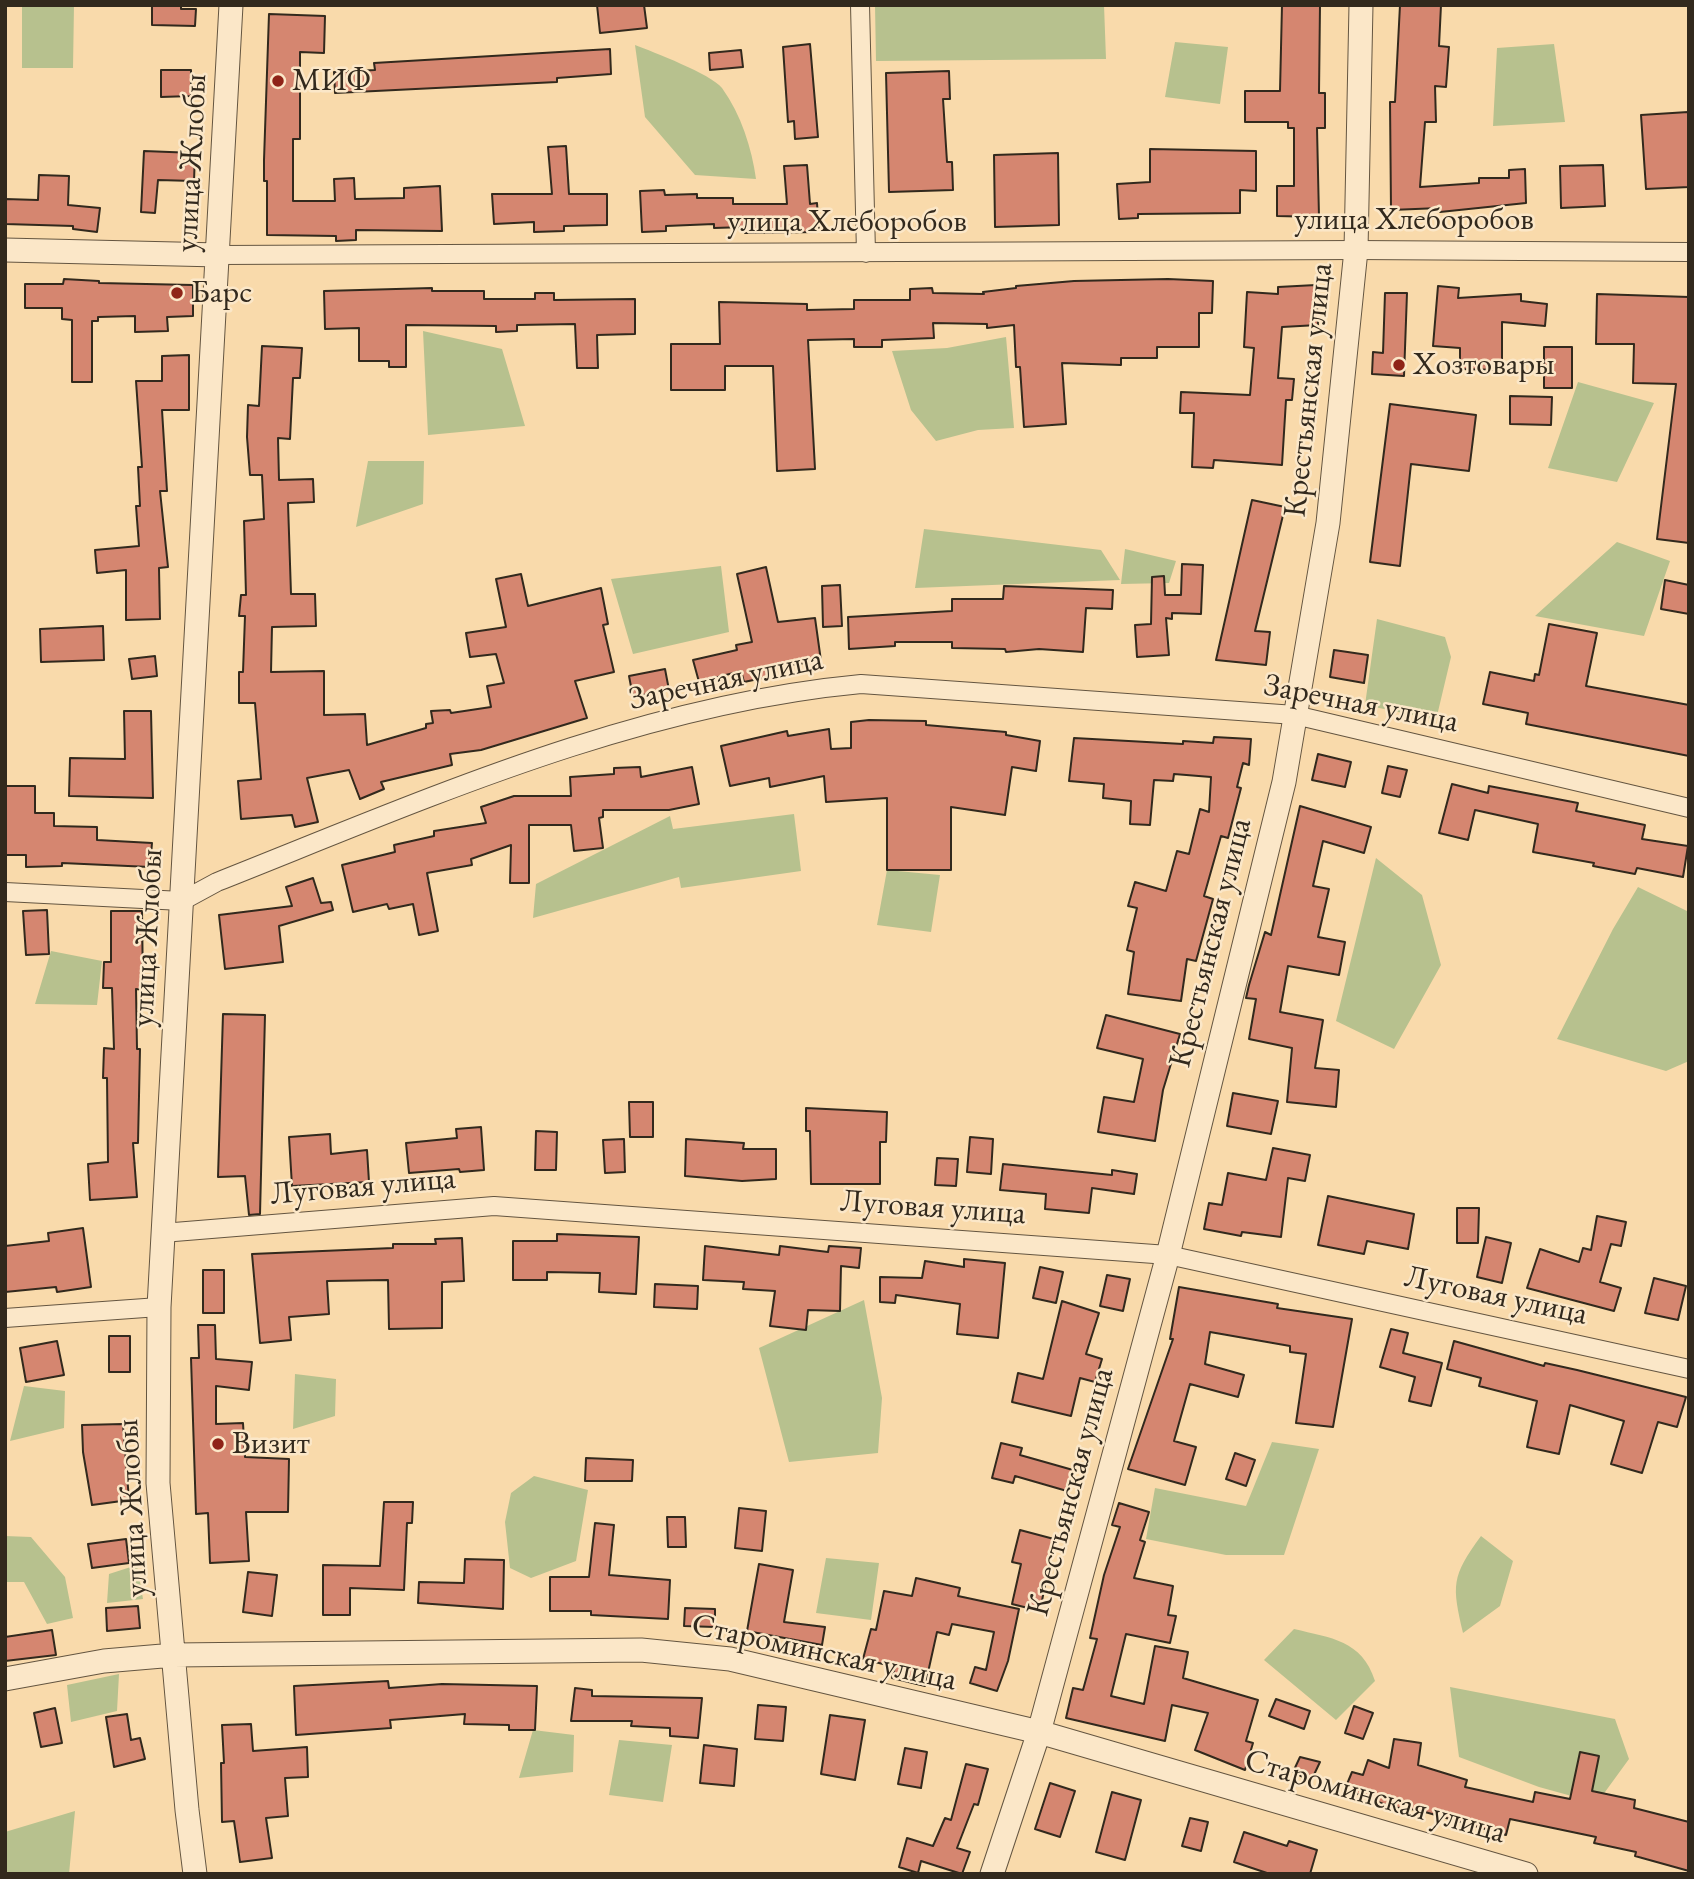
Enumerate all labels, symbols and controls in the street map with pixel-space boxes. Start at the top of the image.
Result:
place label: МИФ [292,62,371,100]
street label: улица Жлобы [168,73,216,253]
marker: МИФ [270,73,286,89]
street label: улица Хлеборобов [1294,201,1534,239]
street label: улица Хлеборобов [727,203,967,241]
street label: Крестьянская улица [1277,261,1341,519]
place label: Барс [191,274,252,312]
marker: Барс [169,285,185,301]
place label: Хозтовары [1413,346,1555,384]
marker: Хозтовары [1391,357,1407,373]
street label: Заречная улица [625,641,827,719]
street label: Заречная улица [1260,666,1462,742]
street label: Крестьянская улица [1161,814,1261,1072]
street label: улица Жлобы [124,848,172,1028]
street label: Луговая улица [269,1160,457,1214]
street label: Луговая улица [839,1182,1027,1234]
street label: Луговая улица [1401,1258,1591,1334]
street label: Крестьянская улица [1019,1364,1123,1620]
street label: улица Жлобы [109,1418,157,1598]
place label: Визит [232,1425,310,1463]
marker: Визит [210,1436,226,1452]
street label: Староминская улица [688,1606,960,1700]
street label: Староминская улица [1240,1741,1510,1853]

